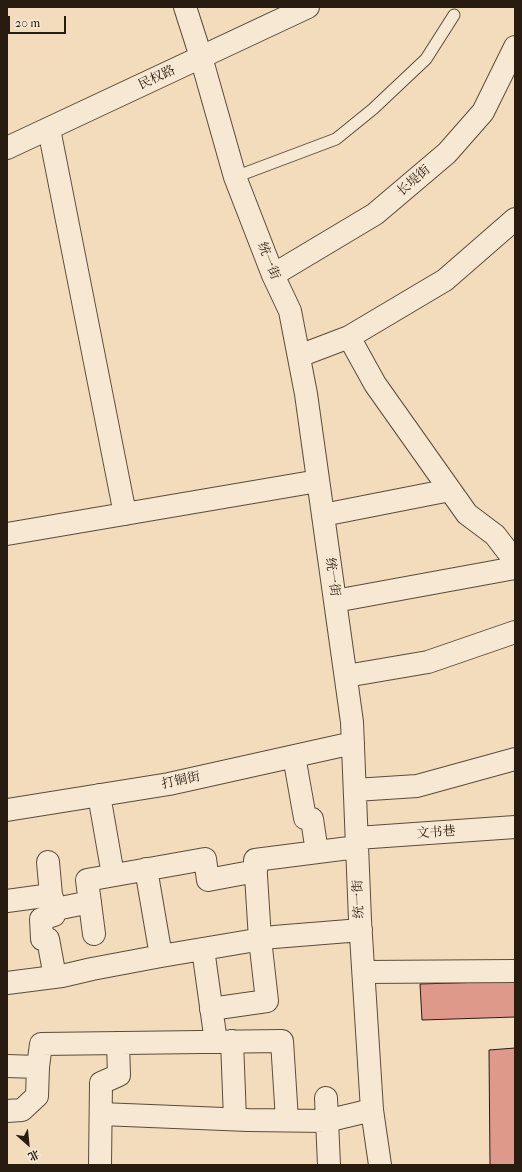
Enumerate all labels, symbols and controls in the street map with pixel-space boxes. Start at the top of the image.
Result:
scale bar [10,8,68,34]
text: 20 m [15,16,40,30]
street label: 民权路 [136,63,178,93]
street label: 长堤街 [394,162,434,200]
street label: 统一街 [253,240,283,282]
street label: 统一街 [322,557,342,597]
street label: 打铜街 [160,769,202,793]
street label: 文书巷 [416,824,456,842]
street label: 统一街 [351,879,367,919]
north arrow [8,1124,48,1164]
text: 北 [26,1147,42,1163]

